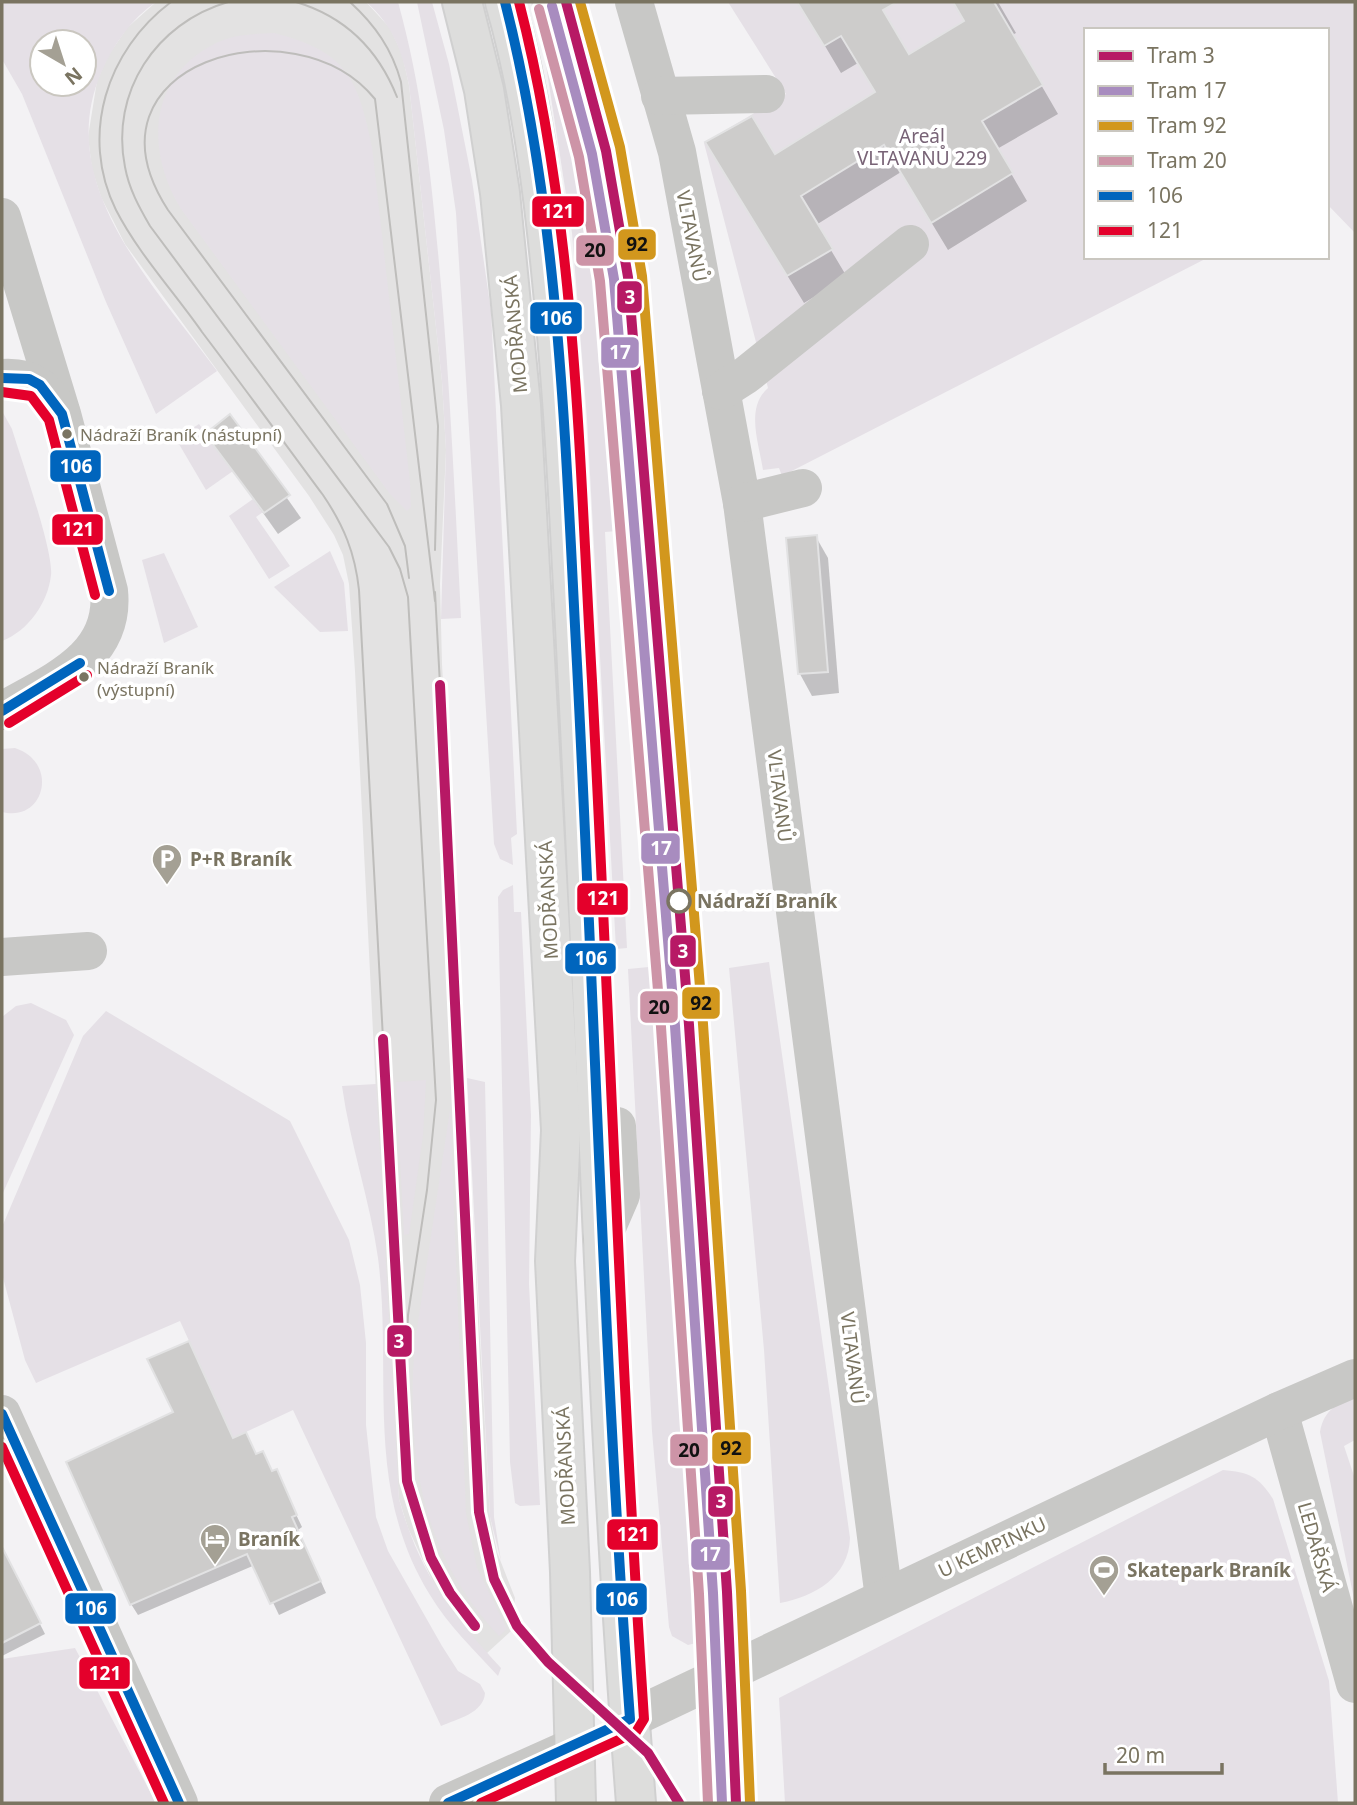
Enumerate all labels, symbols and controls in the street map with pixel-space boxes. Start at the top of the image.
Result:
north arrow [28,28,98,98]
legend [1084,28,1329,259]
text: Tram 3 [1147,41,1215,69]
text: N [60,61,88,91]
text: Tram 17 [1147,76,1227,104]
text: Tram 92 [1147,111,1227,139]
park label: Areál VLTAVANŮ 229 [857,123,987,171]
text: Tram 20 [1147,146,1227,174]
text: 106 [1147,181,1183,209]
street label: VLTAVANŮ [670,188,714,284]
line badge: 121 [531,195,585,228]
text: 121 [542,198,574,224]
text: 121 [1147,216,1183,244]
line badge: 92 [617,228,657,261]
text: 92 [626,231,648,257]
line badge: 20 [575,234,615,267]
text: 20 [584,237,606,263]
street label: MODŘANSKÁ [497,273,533,394]
line badge: 3 [616,280,643,314]
text: 3 [625,284,636,310]
line badge: 106 [529,301,583,335]
text: 106 [540,305,572,331]
line badge: 17 [600,336,640,369]
text: 17 [609,339,631,365]
place label: Nádraží Braník (nástupní) [80,423,282,446]
marker: Nádraží Braník (nástupní) [60,427,74,441]
line badge: 106 [49,449,102,483]
text: 106 [60,453,92,479]
line badge: 121 [51,513,104,546]
text: 121 [62,516,94,542]
place label: Nádraží Braník (výstupní) [97,656,214,701]
marker: Nádraží Braník (výstupní) [77,670,91,684]
street label: VLTAVANŮ [761,748,799,844]
line badge: 17 [640,832,681,865]
text: 17 [650,835,672,861]
street label: MODŘANSKÁ [532,839,564,960]
parking icon: P+R Braník [150,842,184,886]
place label: P+R Braník [190,846,292,872]
line badge: 121 [576,882,629,916]
text: 121 [587,885,619,911]
place label: Nádraží Braník [697,888,837,914]
marker: Nádraží Braník [667,889,691,913]
line badge: 3 [669,934,697,968]
text: 3 [678,938,689,964]
line badge: 106 [564,942,617,975]
text: 106 [575,945,607,971]
line badge: 92 [681,986,721,1020]
line badge: 20 [639,990,679,1024]
text: 92 [690,990,712,1016]
text: 20 [648,994,670,1020]
street label: VLTAVANŮ [834,1310,872,1406]
line badge: 3 [386,1324,413,1358]
text: 3 [394,1328,405,1354]
street label: MODŘANSKÁ [549,1405,581,1526]
line badge: 92 [711,1431,752,1465]
line badge: 20 [669,1433,709,1467]
text: 92 [720,1435,742,1461]
text: 20 [678,1437,700,1463]
line badge: 3 [707,1485,734,1518]
text: 3 [716,1488,727,1514]
street label: LEDAŘSKÁ [1292,1499,1342,1596]
street label: U KEMPINKU [934,1511,1050,1583]
line badge: 121 [606,1518,659,1551]
text: 121 [617,1521,649,1547]
hotel icon: Braník [198,1522,232,1566]
place label: Braník [238,1526,300,1552]
line badge: 17 [690,1538,731,1571]
text: 17 [699,1541,721,1567]
sports icon: Skatepark Braník [1087,1553,1121,1597]
place label: Skatepark Braník [1127,1557,1291,1583]
line badge: 106 [595,1582,648,1616]
text: 106 [606,1586,638,1612]
line badge: 106 [64,1592,117,1625]
text: 106 [75,1595,107,1621]
line badge: 121 [78,1656,131,1690]
text: 121 [89,1660,121,1686]
scale bar [1105,1731,1222,1775]
text: 20 m [1116,1741,1165,1769]

